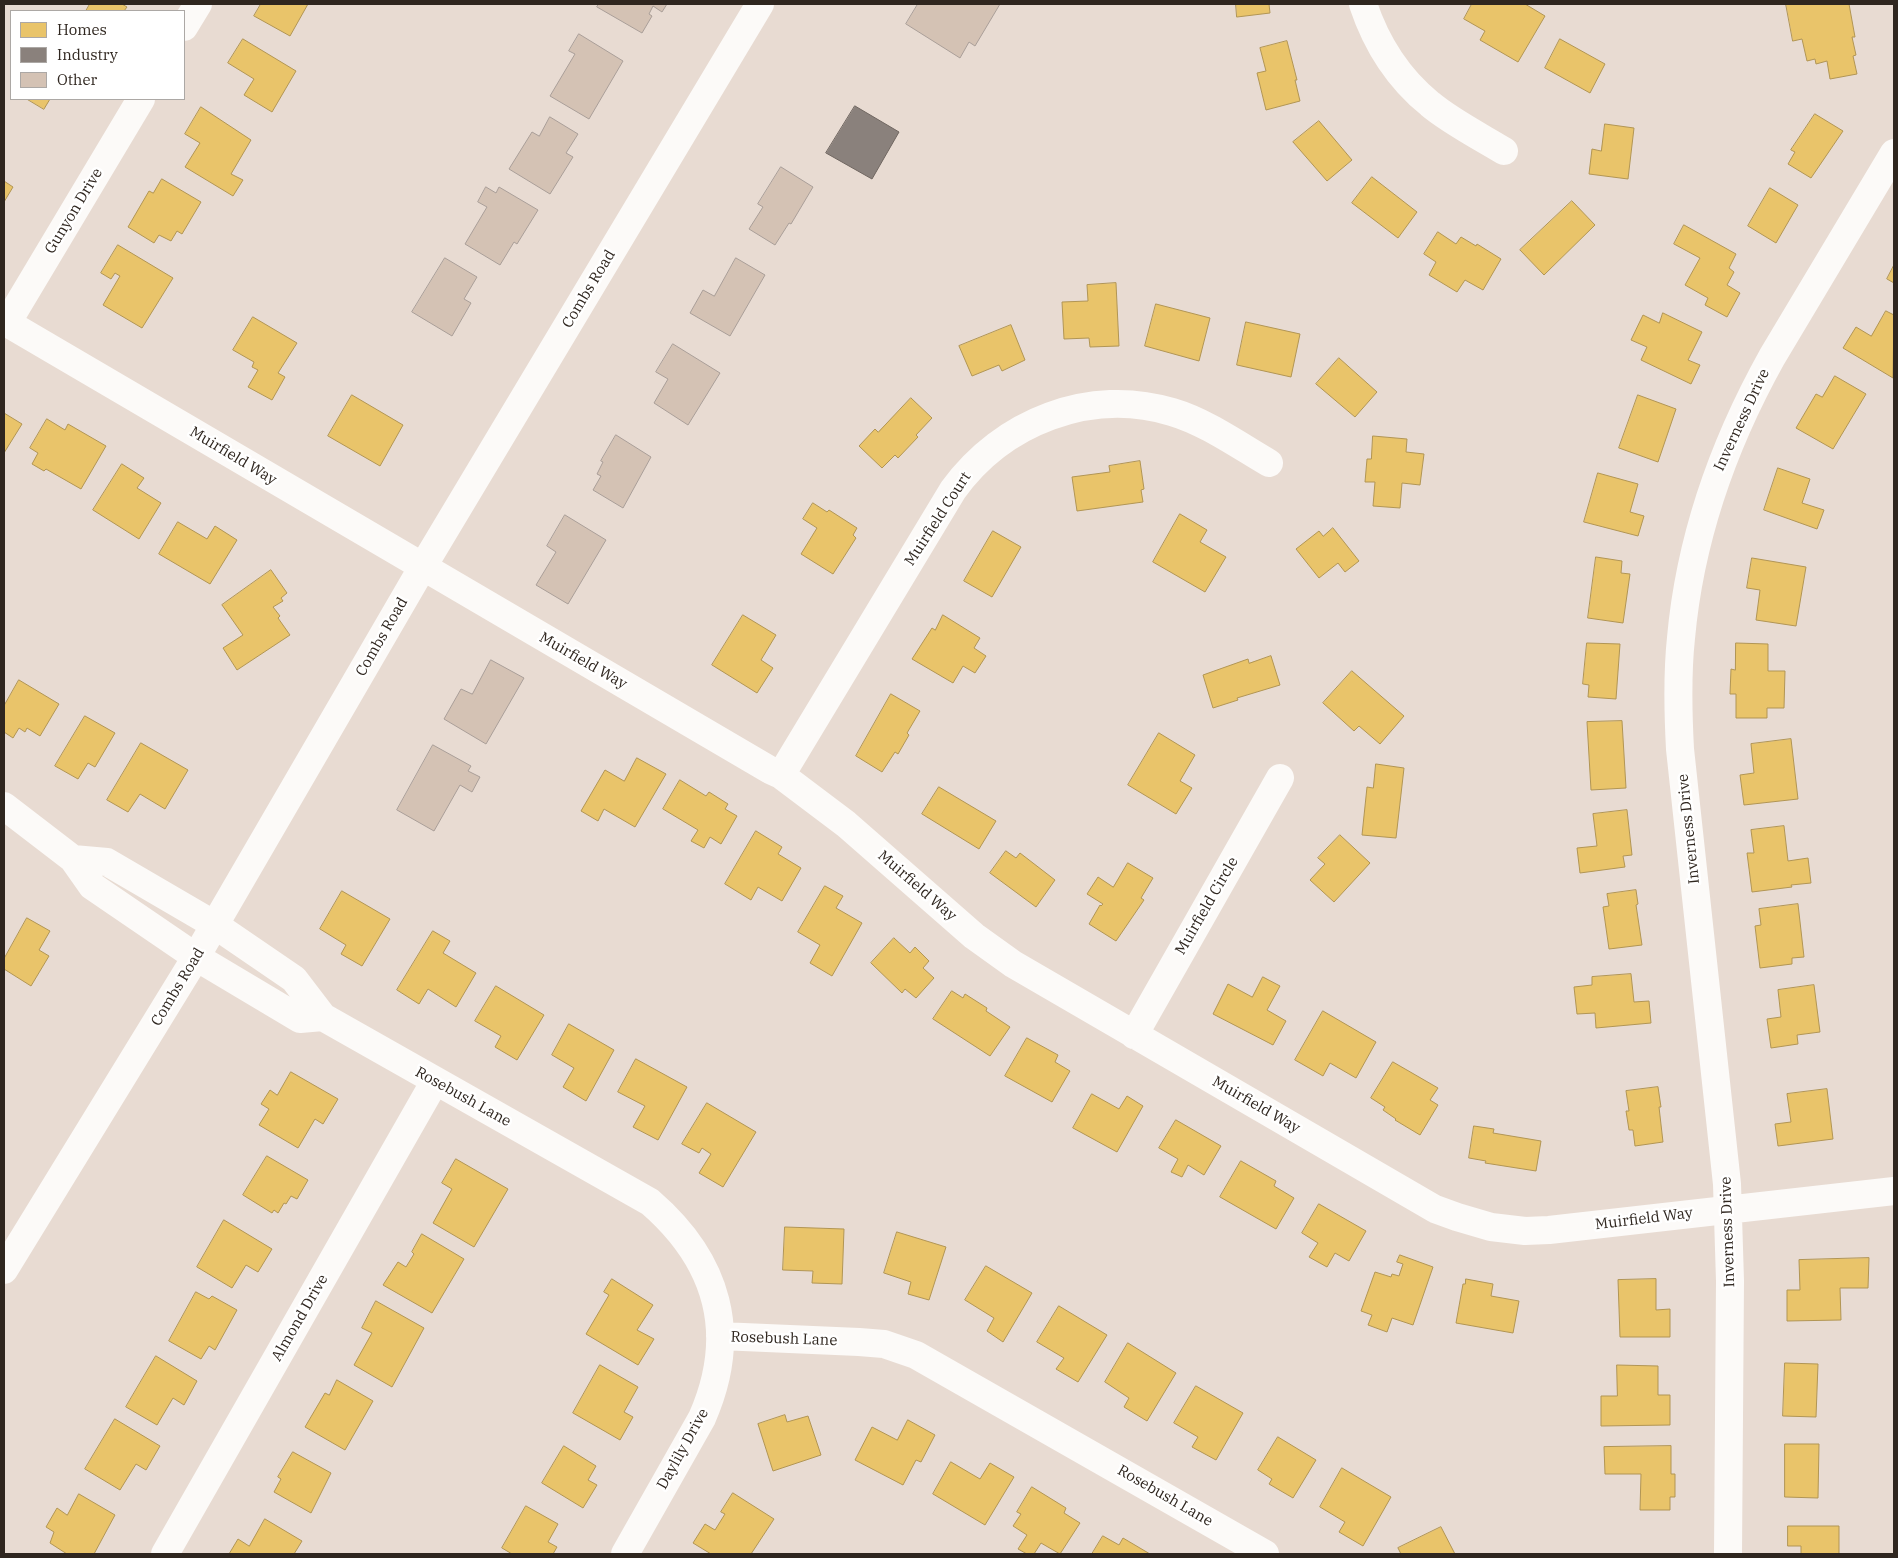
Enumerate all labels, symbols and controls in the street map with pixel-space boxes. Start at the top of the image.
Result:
legend [10,10,185,100]
text: Homes [57,20,107,39]
text: Industry [57,45,118,64]
text: Other [57,70,97,89]
street label: Gunyon Drive [41,165,107,257]
street label: Combs Road [559,247,619,331]
street label: Inverness Drive [1710,366,1774,474]
street label: Muirfield Way [186,423,280,489]
street label: Muirfield Court [901,469,975,569]
street label: Combs Road [352,594,412,680]
street label: Muirfield Way [536,629,630,693]
street label: Inverness Drive [1674,773,1704,885]
street label: Muirfield Way [874,847,960,925]
street label: Muirfield Circle [1172,854,1242,958]
street label: Combs Road [148,945,208,1029]
street label: Rosebush Lane [412,1063,514,1131]
street label: Muirfield Way [1209,1073,1303,1137]
street label: Inverness Drive [1717,1176,1739,1288]
street label: Muirfield Way [1594,1204,1694,1234]
street label: Almond Drive [268,1271,332,1365]
street label: Rosebush Lane [730,1328,838,1350]
street label: Daylily Drive [653,1405,713,1493]
street label: Rosebush Lane [1114,1462,1216,1530]

